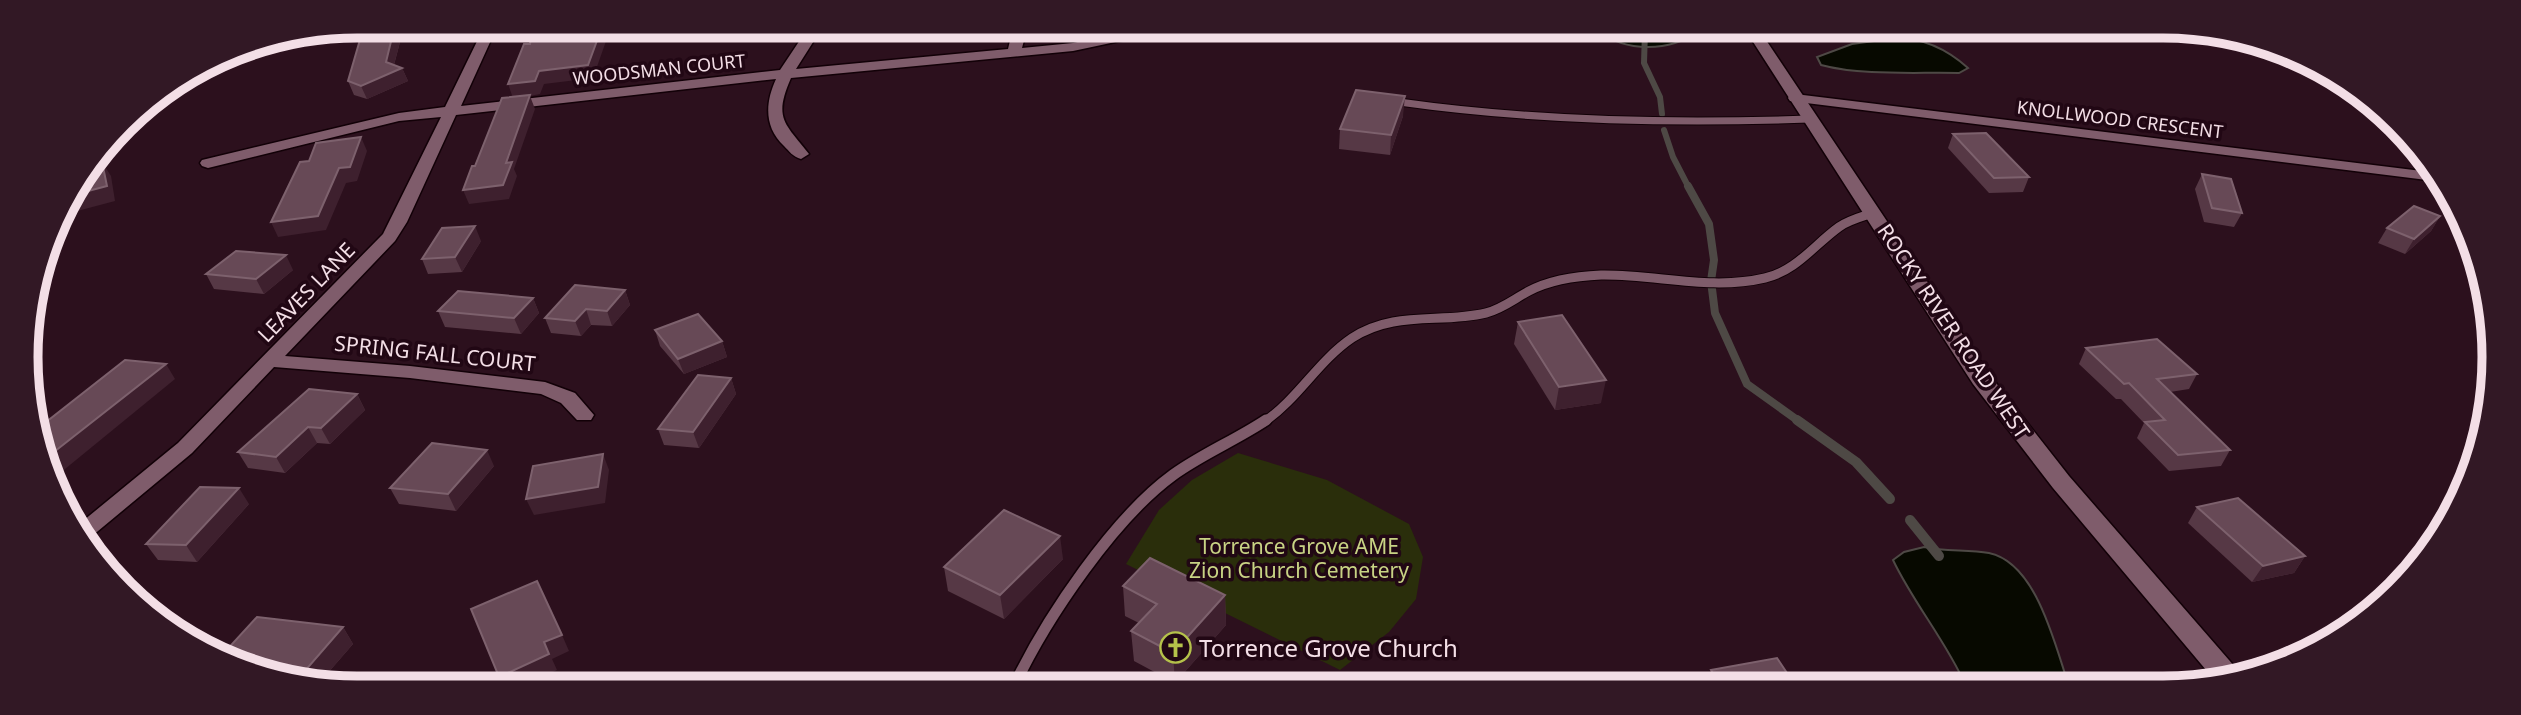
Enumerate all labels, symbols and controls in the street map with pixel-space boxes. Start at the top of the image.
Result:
street label: WOODSMAN COURT [572,48,746,90]
street label: KNOLLWOOD CRESCENT [2016,94,2224,144]
street label: ROCKY RIVER ROAD WEST [1871,218,2037,444]
street label: LEAVES LANE [251,236,361,348]
street label: SPRING FALL COURT [333,329,537,378]
park label: Torrence Grove AME Zion Church Cemetery [1189,532,1409,584]
church icon: Torrence Grove Church [1159,630,1193,664]
place label: Torrence Grove Church [1199,631,1458,664]

